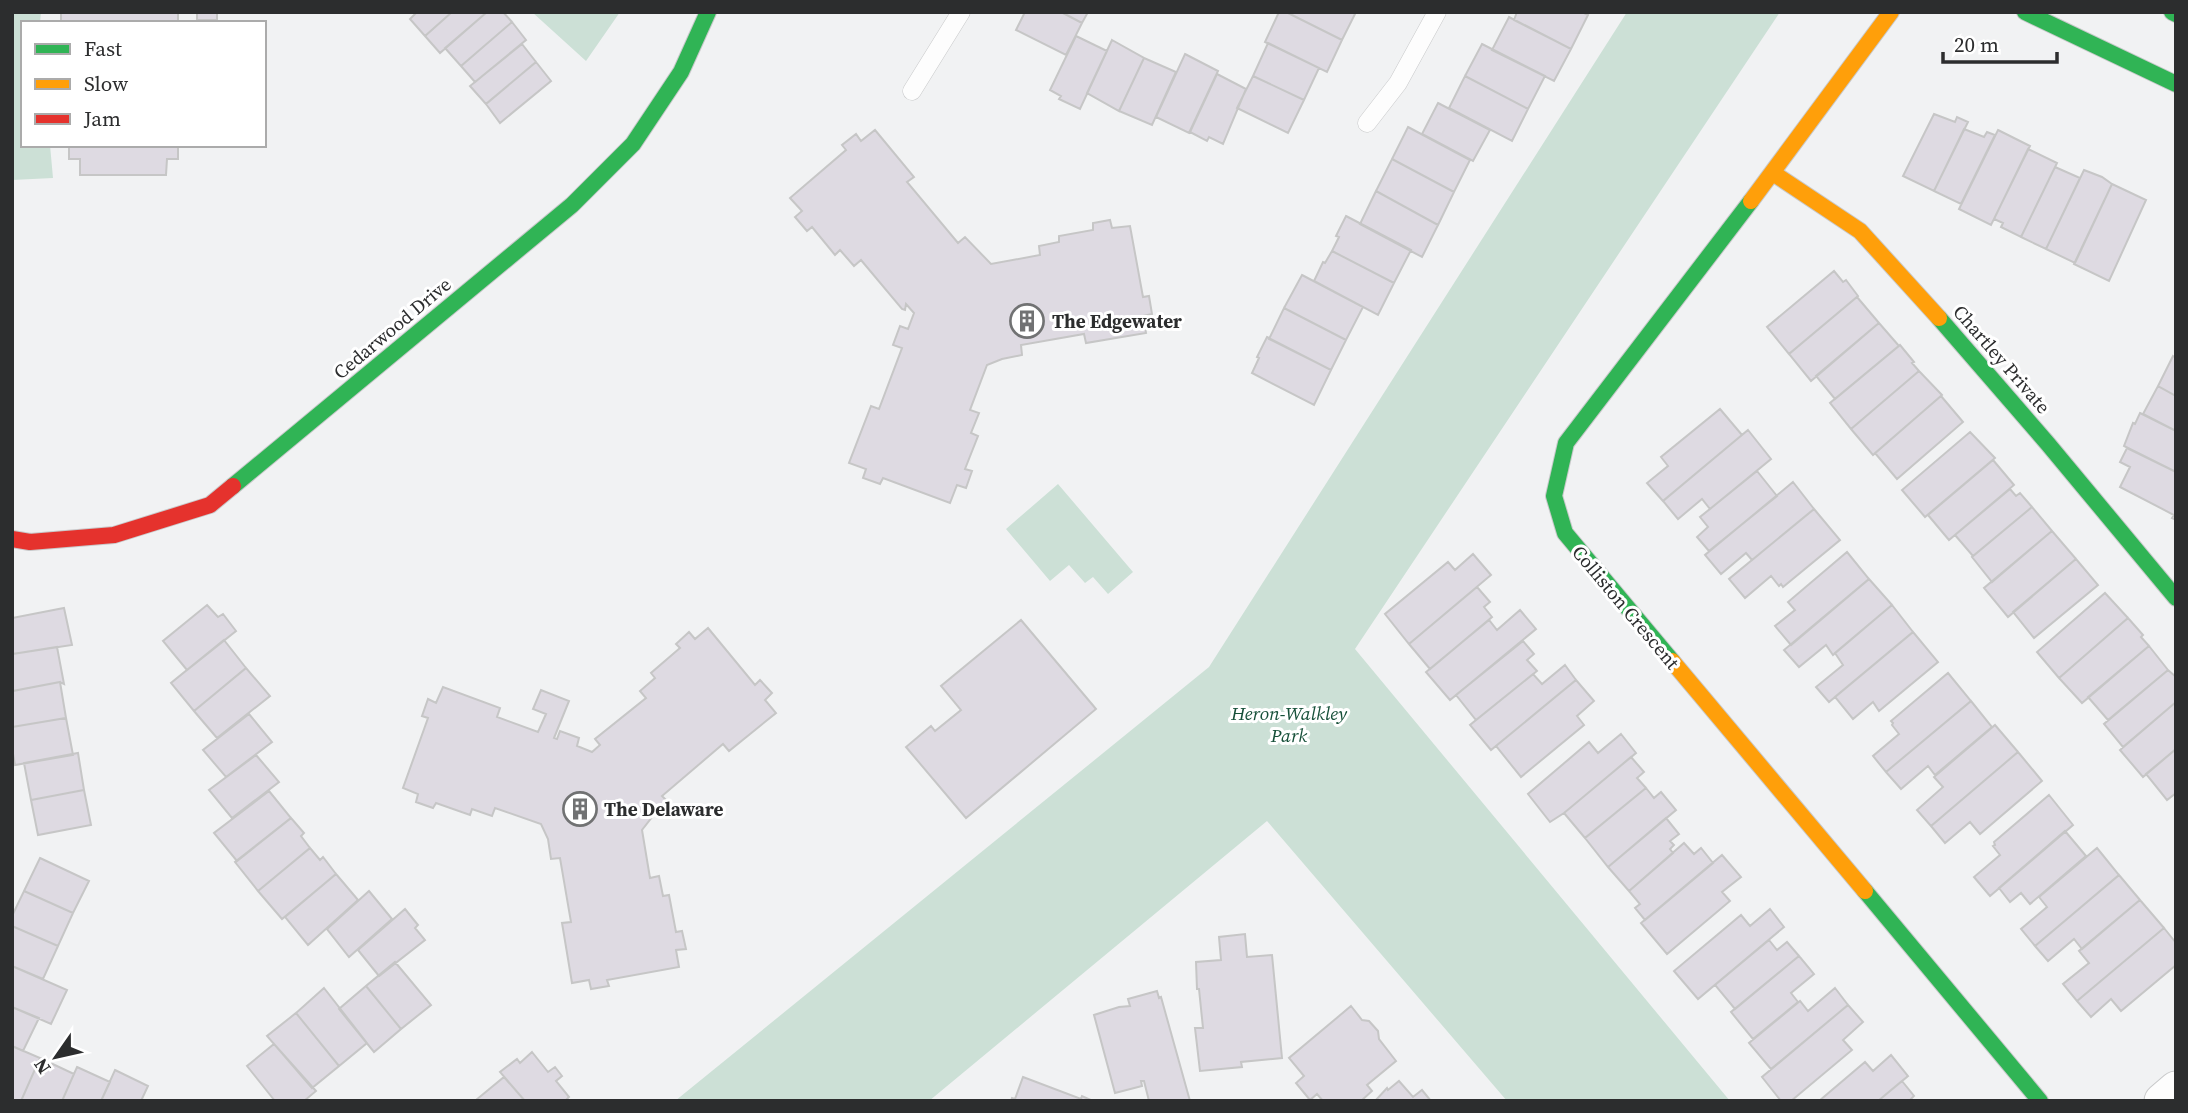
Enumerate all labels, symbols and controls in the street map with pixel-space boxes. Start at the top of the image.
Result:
legend [21,21,266,147]
scale bar [1943,21,2057,65]
text: 20 m [1954,30,1999,59]
text: Fast [84,34,122,63]
text: Slow [84,69,128,98]
text: Jam [83,104,121,133]
street label: Cedarwood Drive [328,271,456,385]
street label: Chartley Private [1948,299,2056,419]
building icon: The Edgewater [1008,302,1046,340]
place label: The Edgewater [1052,308,1182,334]
street label: Colliston Crescent [1566,540,1686,675]
park label: Heron-Walkley Park [1230,700,1348,748]
building icon: The Delaware [561,790,599,828]
place label: The Delaware [604,796,723,822]
north arrow [21,1022,91,1092]
text: N [27,1053,57,1080]

